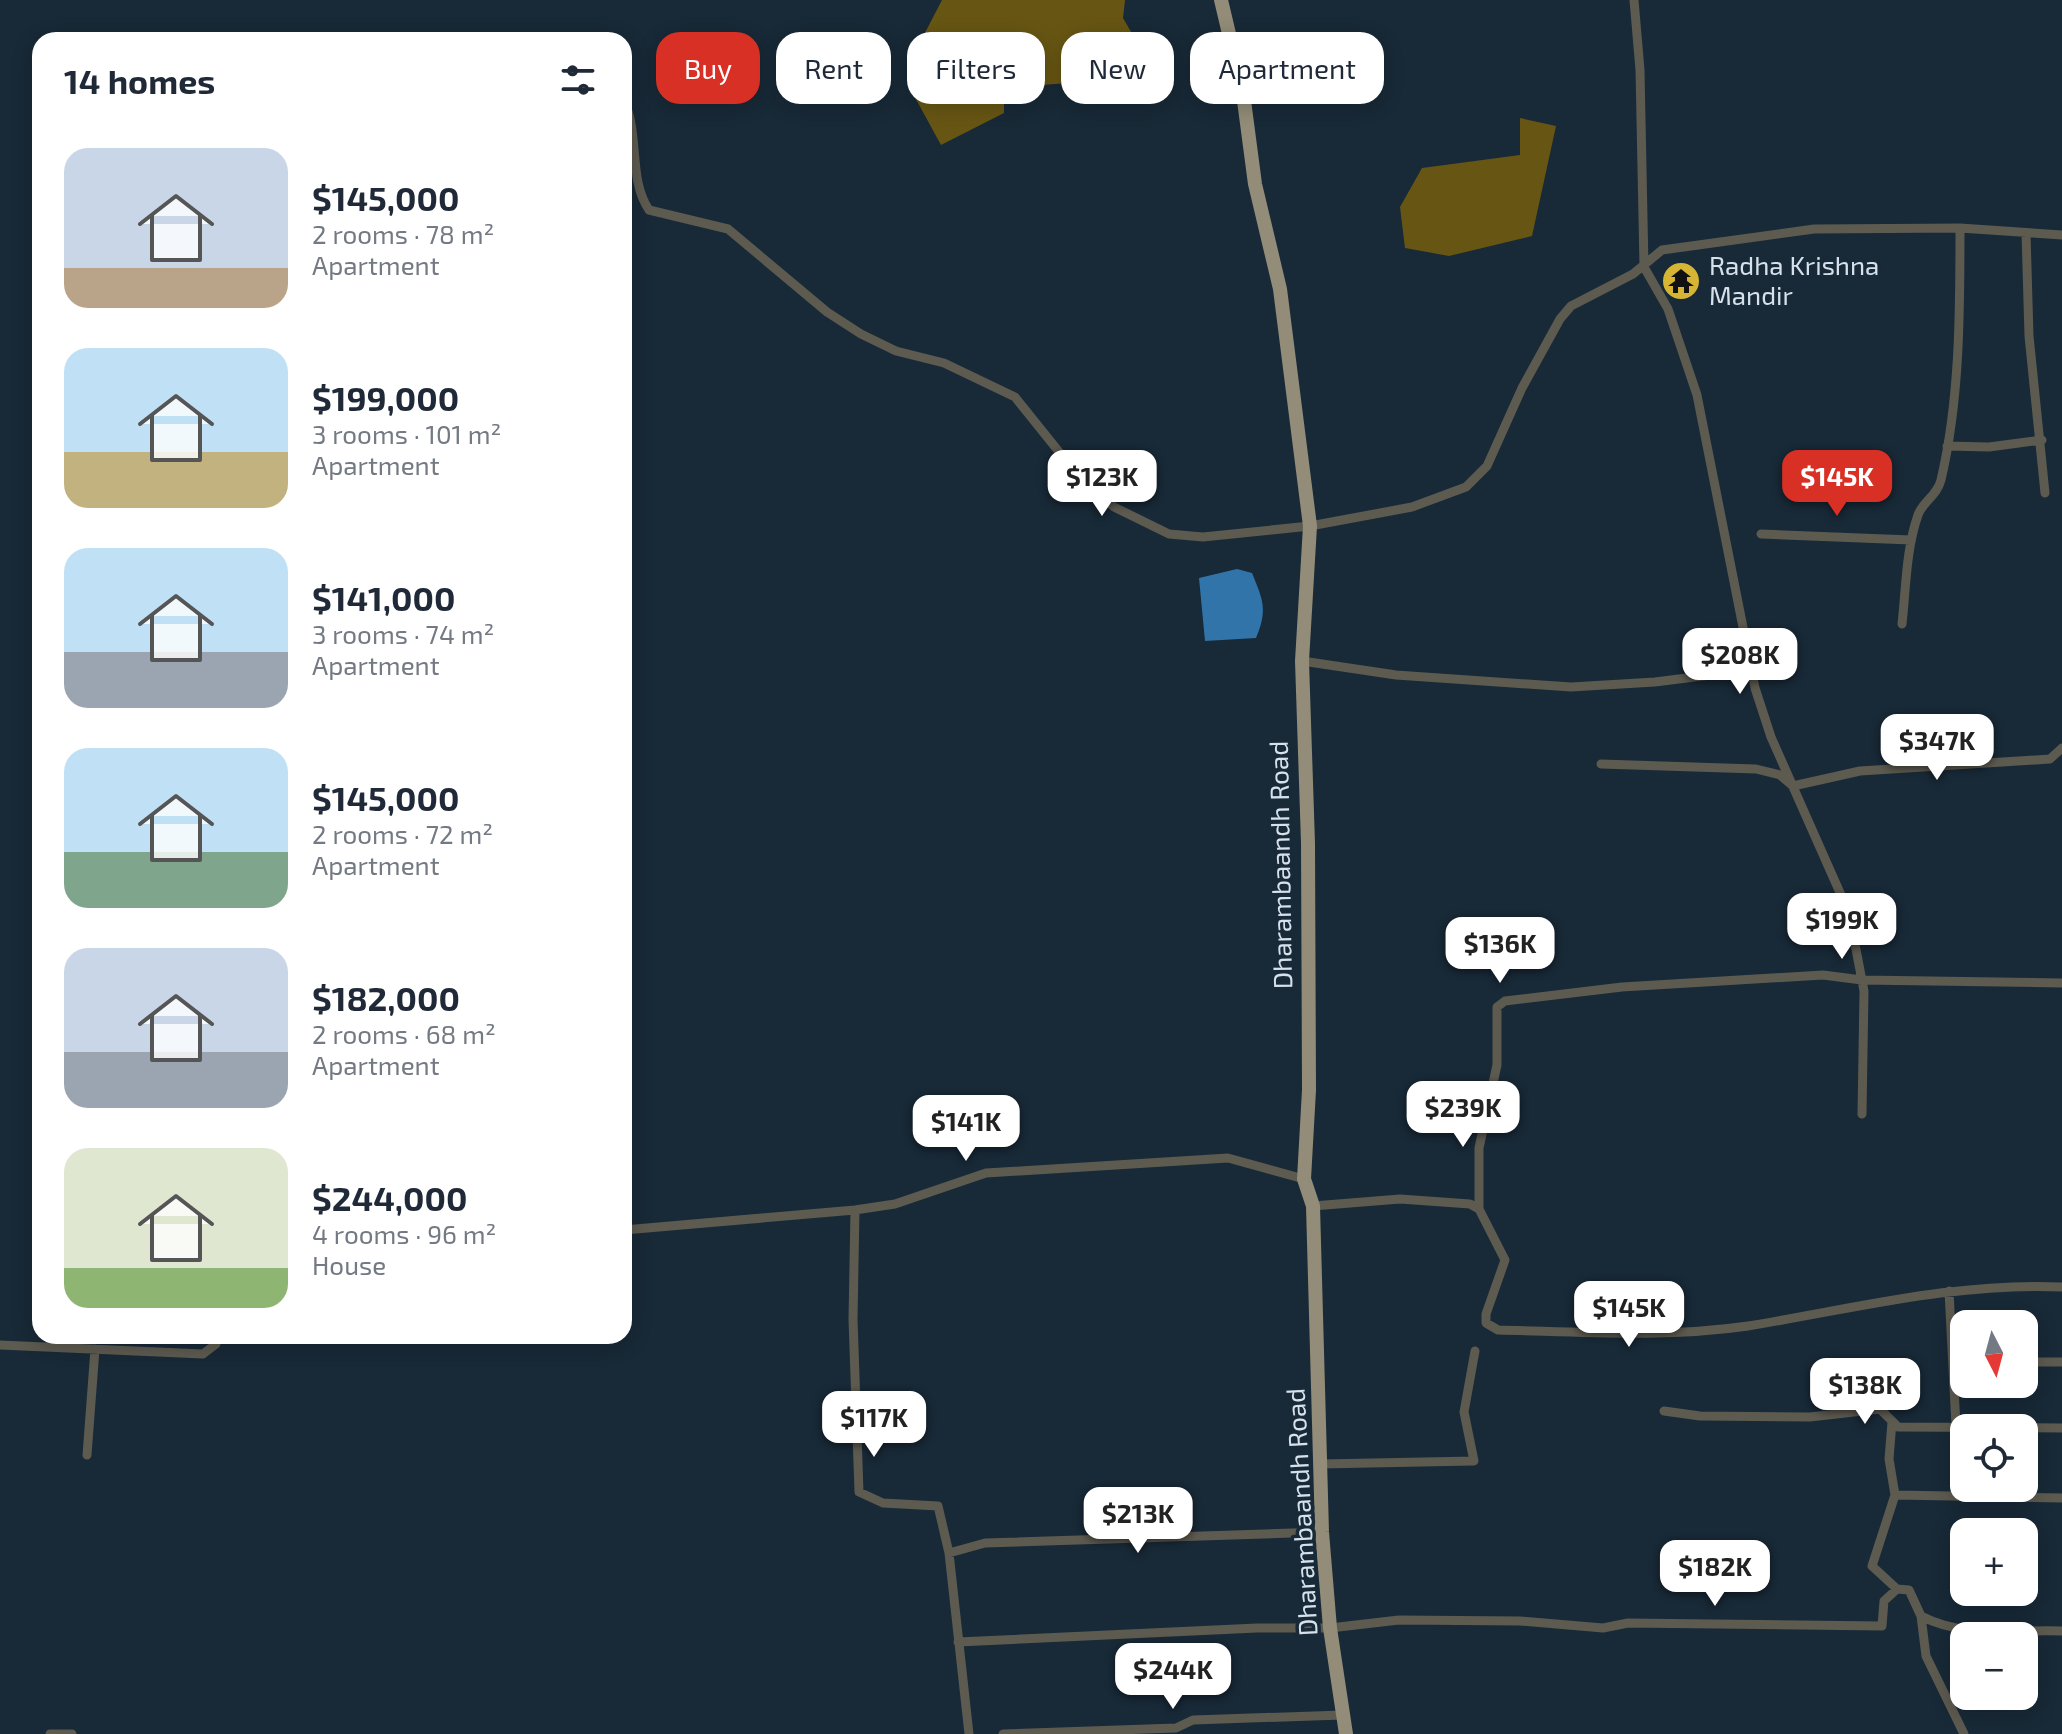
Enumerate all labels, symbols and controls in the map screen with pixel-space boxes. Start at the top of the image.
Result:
chip: Buy [656,32,760,104]
chip: Rent [776,32,891,104]
chip: Filters [907,32,1045,104]
chip: New [1061,32,1174,104]
chip: Apartment [1190,32,1384,104]
icon: filters [556,58,600,102]
text: 14 homes [64,60,215,101]
text: $145,000 [312,177,459,218]
icon: home [128,180,224,276]
text: 2 rooms · 78 m² [312,218,494,249]
text: Apartment [312,249,440,280]
place label: Radha Krishna Mandir [1709,249,1879,310]
temple icon: Radha Krishna Mandir [1660,260,1702,302]
text: $199,000 [312,377,459,418]
icon: home [128,380,224,476]
text: 3 rooms · 101 m² [312,418,501,449]
text: Apartment [312,449,440,480]
pin: $123K [1046,450,1158,518]
pin: $145K [1781,450,1893,518]
text: $123K [1066,460,1138,491]
text: $145K [1800,460,1874,491]
text: $141,000 [312,577,455,618]
icon: home [128,580,224,676]
text: 3 rooms · 74 m² [312,618,494,649]
pin: $208K [1684,628,1796,696]
text: $208K [1700,638,1780,669]
text: Apartment [312,649,440,680]
pin: $347K [1881,714,1993,782]
text: $347K [1899,724,1975,755]
street label: Dharambaandh Road [1262,741,1297,989]
text: $145,000 [312,777,459,818]
icon: home [128,780,224,876]
text: 2 rooms · 72 m² [312,818,493,849]
text: Apartment [312,849,440,880]
pin: $199K [1786,893,1898,961]
text: $199K [1805,903,1879,934]
pin: $136K [1444,917,1556,985]
text: $136K [1464,927,1536,958]
text: $182,000 [312,977,460,1018]
icon: home [128,980,224,1076]
text: 2 rooms · 68 m² [312,1018,496,1049]
text: Apartment [312,1049,440,1080]
pin: $239K [1407,1081,1519,1149]
text: $239K [1425,1091,1501,1122]
pin: $141K [910,1095,1022,1163]
text: $141K [931,1105,1001,1136]
text: $244,000 [312,1177,467,1218]
icon: home [128,1180,224,1276]
text: 4 rooms · 96 m² [312,1218,496,1249]
text: House [312,1249,386,1280]
pin: $145K [1573,1281,1685,1349]
text: $145K [1592,1291,1666,1322]
north arrow [1950,1310,2038,1398]
map controls [1950,1310,2038,1710]
pin: $138K [1809,1358,1921,1426]
text: $138K [1828,1368,1902,1399]
street label: Dharambaandh Road [1279,1387,1322,1637]
pin: $117K [818,1391,930,1459]
text: $117K [840,1401,908,1432]
button: locate [1950,1414,2038,1502]
pin: $213K [1082,1487,1194,1555]
text: $213K [1102,1497,1174,1528]
button: + [1950,1518,2038,1606]
pin: $182K [1659,1540,1771,1608]
text: $182K [1678,1550,1752,1581]
button: − [1950,1622,2038,1710]
pin: $244K [1117,1643,1229,1711]
text: $244K [1133,1653,1213,1684]

